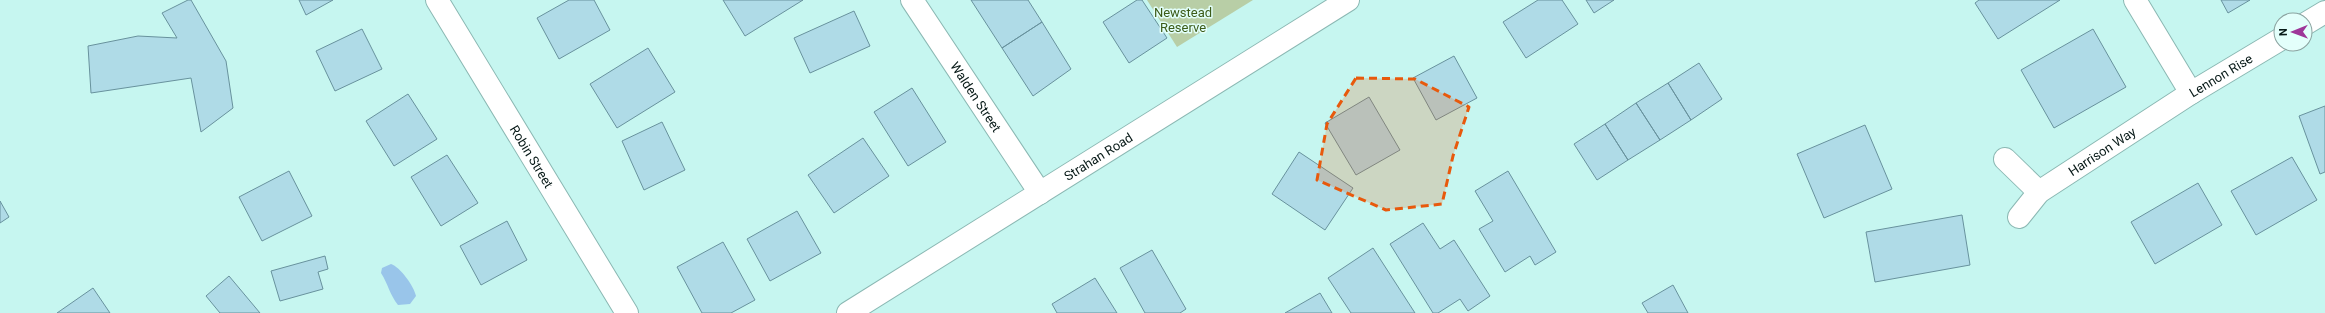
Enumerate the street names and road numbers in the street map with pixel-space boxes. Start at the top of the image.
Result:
street label: Lennon Rise [2186,50,2255,100]
street label: Walden Street [948,59,1005,134]
street label: Robin Street [507,122,557,191]
street label: Harrison Way [2065,124,2138,178]
street label: Strahan Road [1061,129,1135,183]

